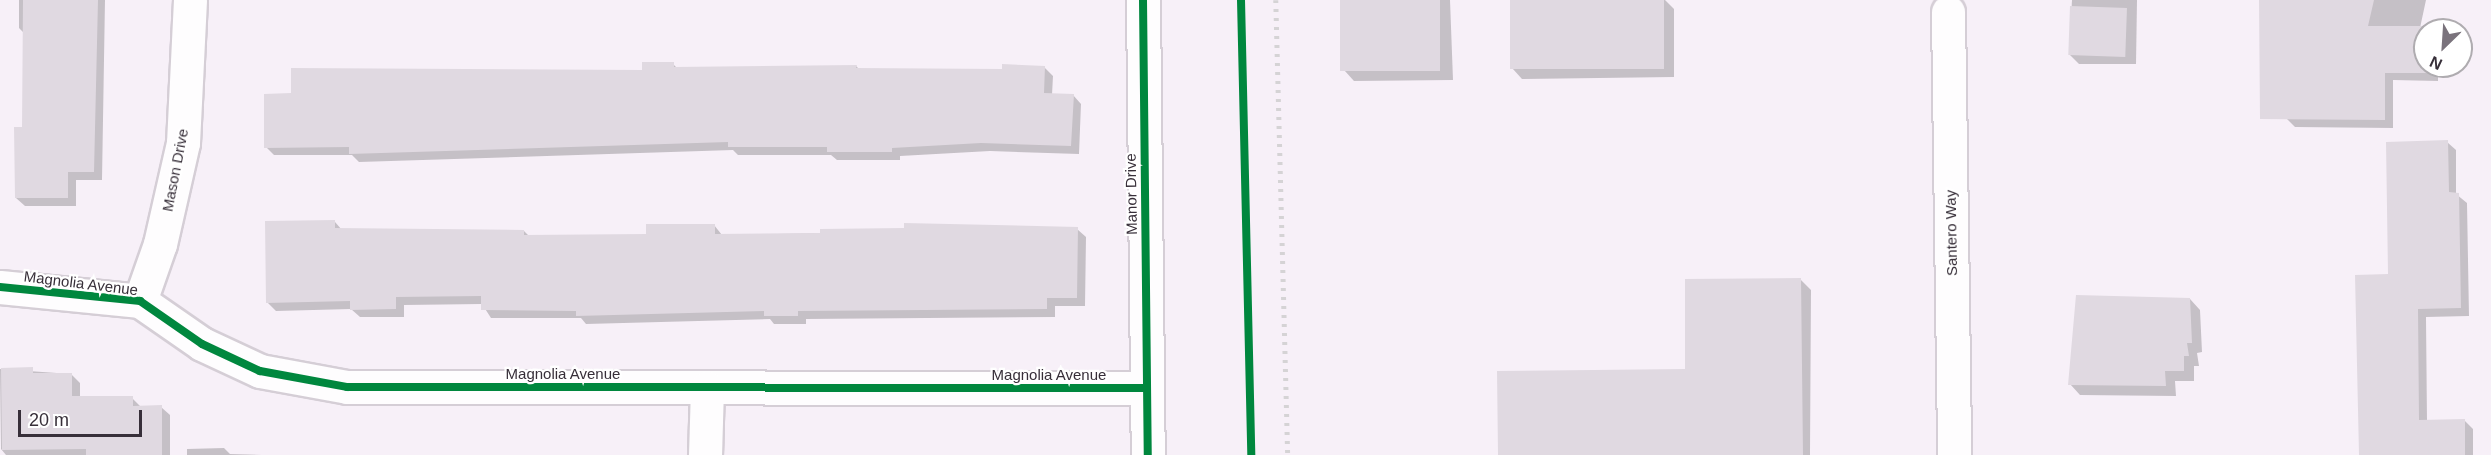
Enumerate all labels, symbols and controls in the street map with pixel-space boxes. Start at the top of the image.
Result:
north arrow [2413,18,2473,78]
text: N [2427,53,2445,73]
street label: Mason Drive [158,127,192,213]
street label: Manor Drive [1121,153,1141,235]
street label: Santero Way [1941,190,1961,276]
street label: Magnolia Avenue [23,267,139,299]
street label: Magnolia Avenue [505,365,621,383]
street label: Magnolia Avenue [991,366,1107,384]
scale bar [21,398,146,436]
text: 20 m [29,410,69,430]

